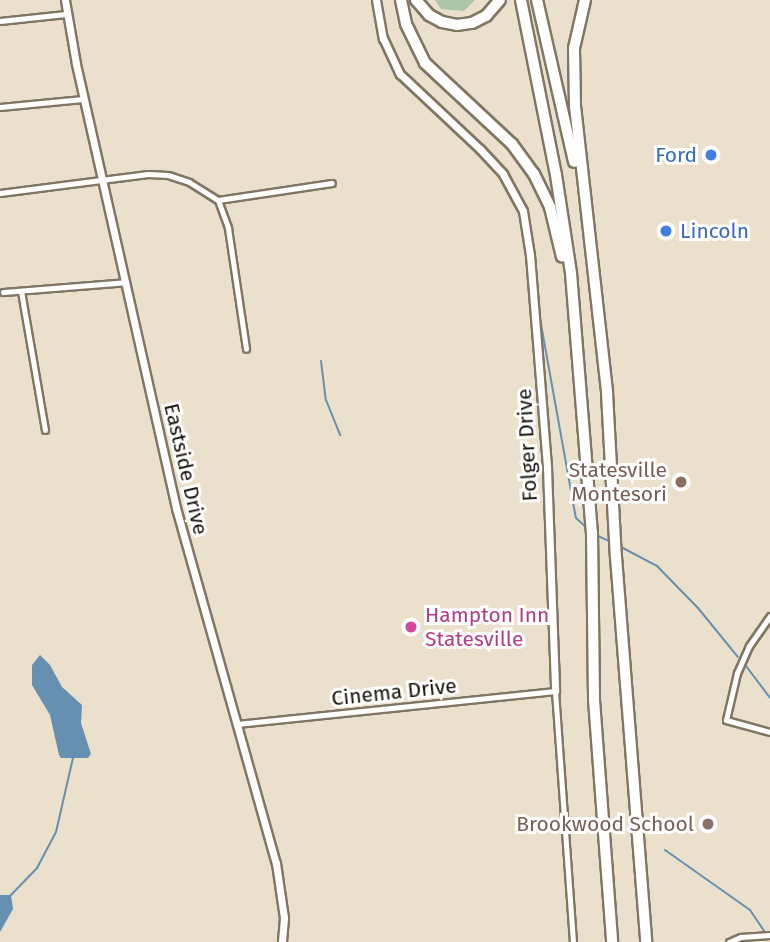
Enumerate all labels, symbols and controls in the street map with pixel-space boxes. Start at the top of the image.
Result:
place label: Ford [655,142,697,168]
marker: Ford [703,147,719,163]
place label: Lincoln [680,218,749,244]
marker: Lincoln [658,223,674,239]
street label: Folger Drive [511,388,543,502]
street label: Eastside Drive [159,401,213,537]
place label: Statesville Montesori [569,457,667,507]
marker: Statesville Montesori [673,474,689,490]
place label: Hampton Inn Statesville [425,602,549,652]
marker: Hampton Inn Statesville [403,619,419,635]
street label: Cinema Drive [330,673,458,711]
place label: Brookwood School [516,811,694,837]
marker: Brookwood School [700,816,716,832]

